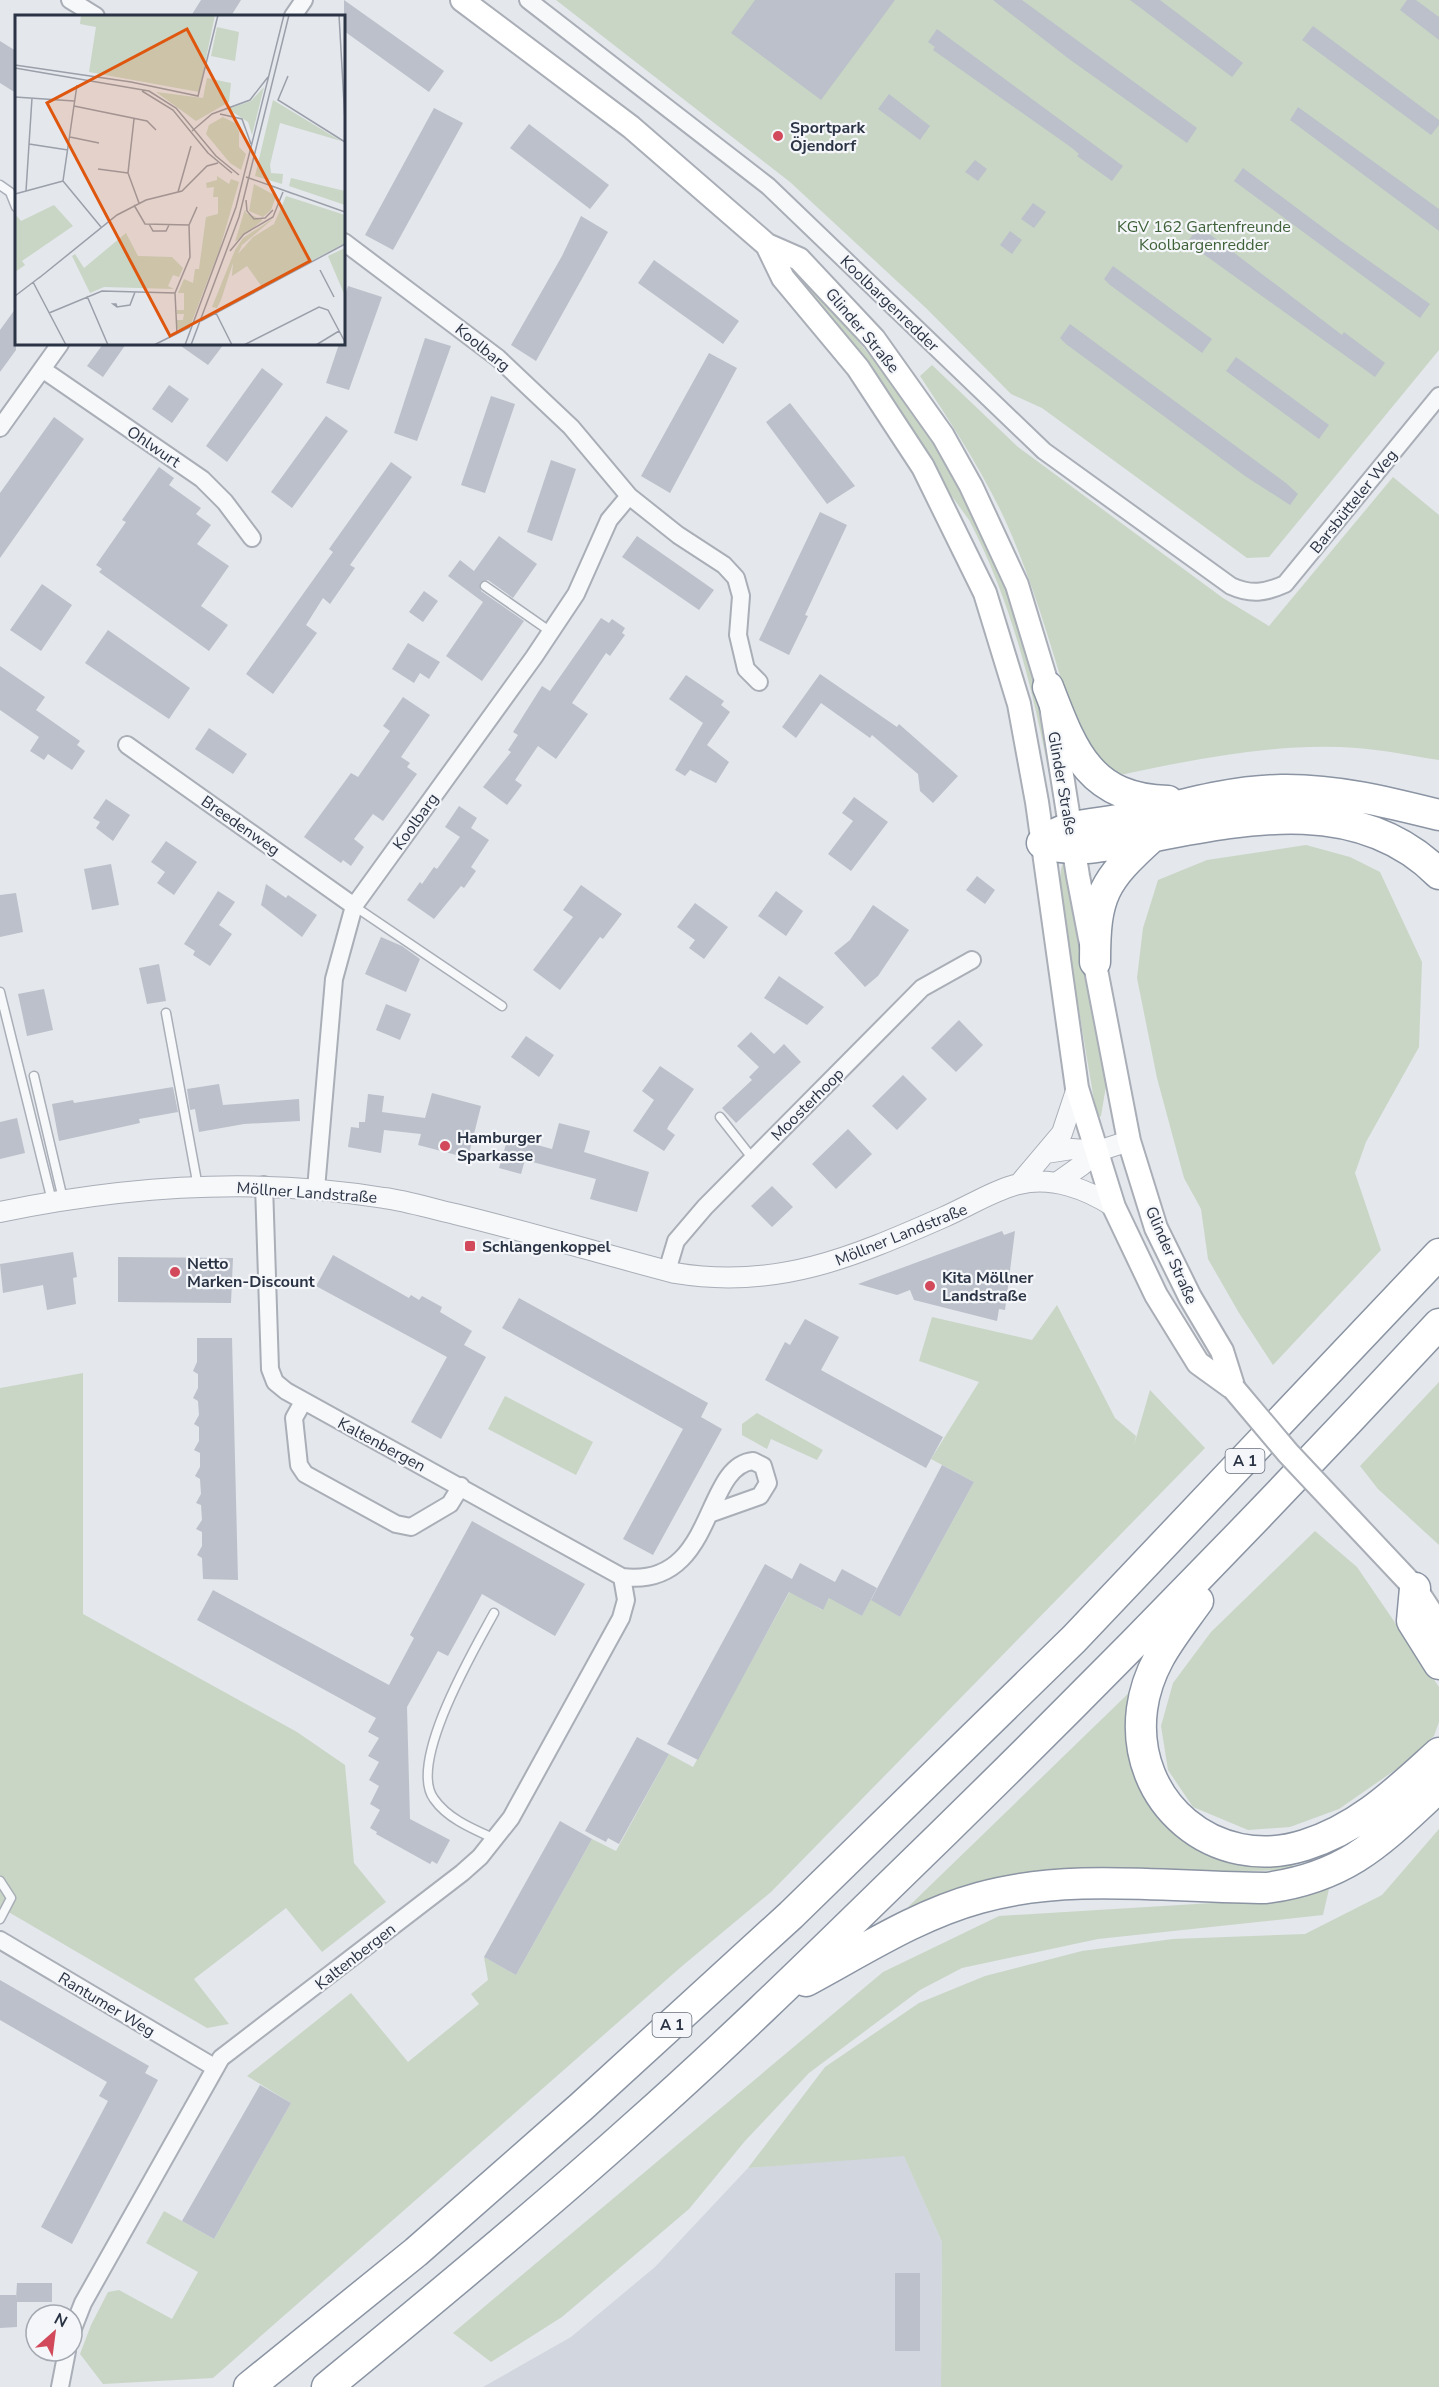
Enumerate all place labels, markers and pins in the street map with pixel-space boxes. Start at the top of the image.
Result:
place label: Sportpark Öjendorf [790,117,865,157]
marker: Sportpark Öjendorf [771,129,785,143]
place label: Hamburger Sparkasse [457,1127,542,1167]
marker: Hamburger Sparkasse [438,1139,452,1153]
place label: Schlangenkoppel [482,1236,611,1258]
marker: Schlangenkoppel [463,1239,477,1253]
place label: Netto Marken-Discount [187,1253,316,1293]
marker: Netto Marken-Discount [168,1265,182,1279]
place label: Kita Möllner Landstraße [942,1267,1034,1307]
marker: Kita Möllner Landstraße [923,1279,937,1293]

